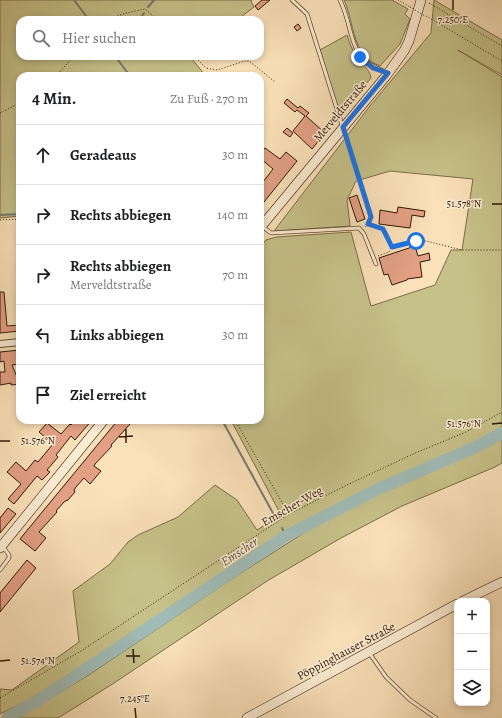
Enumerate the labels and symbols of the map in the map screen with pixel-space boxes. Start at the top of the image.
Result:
text: 7.250°E [438,13,468,26]
route end [351,48,369,66]
street label: Merveldtstraße [310,77,370,145]
text: 51.578°N [447,197,481,210]
route start [407,232,425,250]
text: 51.576°N [447,417,481,430]
text: 51.576°N [21,434,55,447]
street label: Emscher-Weg [259,482,325,530]
water label: Emscher [218,533,261,570]
street label: Pöppinghauser Straße [294,618,398,684]
text: 51.574°N [21,654,55,667]
text: 7.245°E [120,692,150,705]

